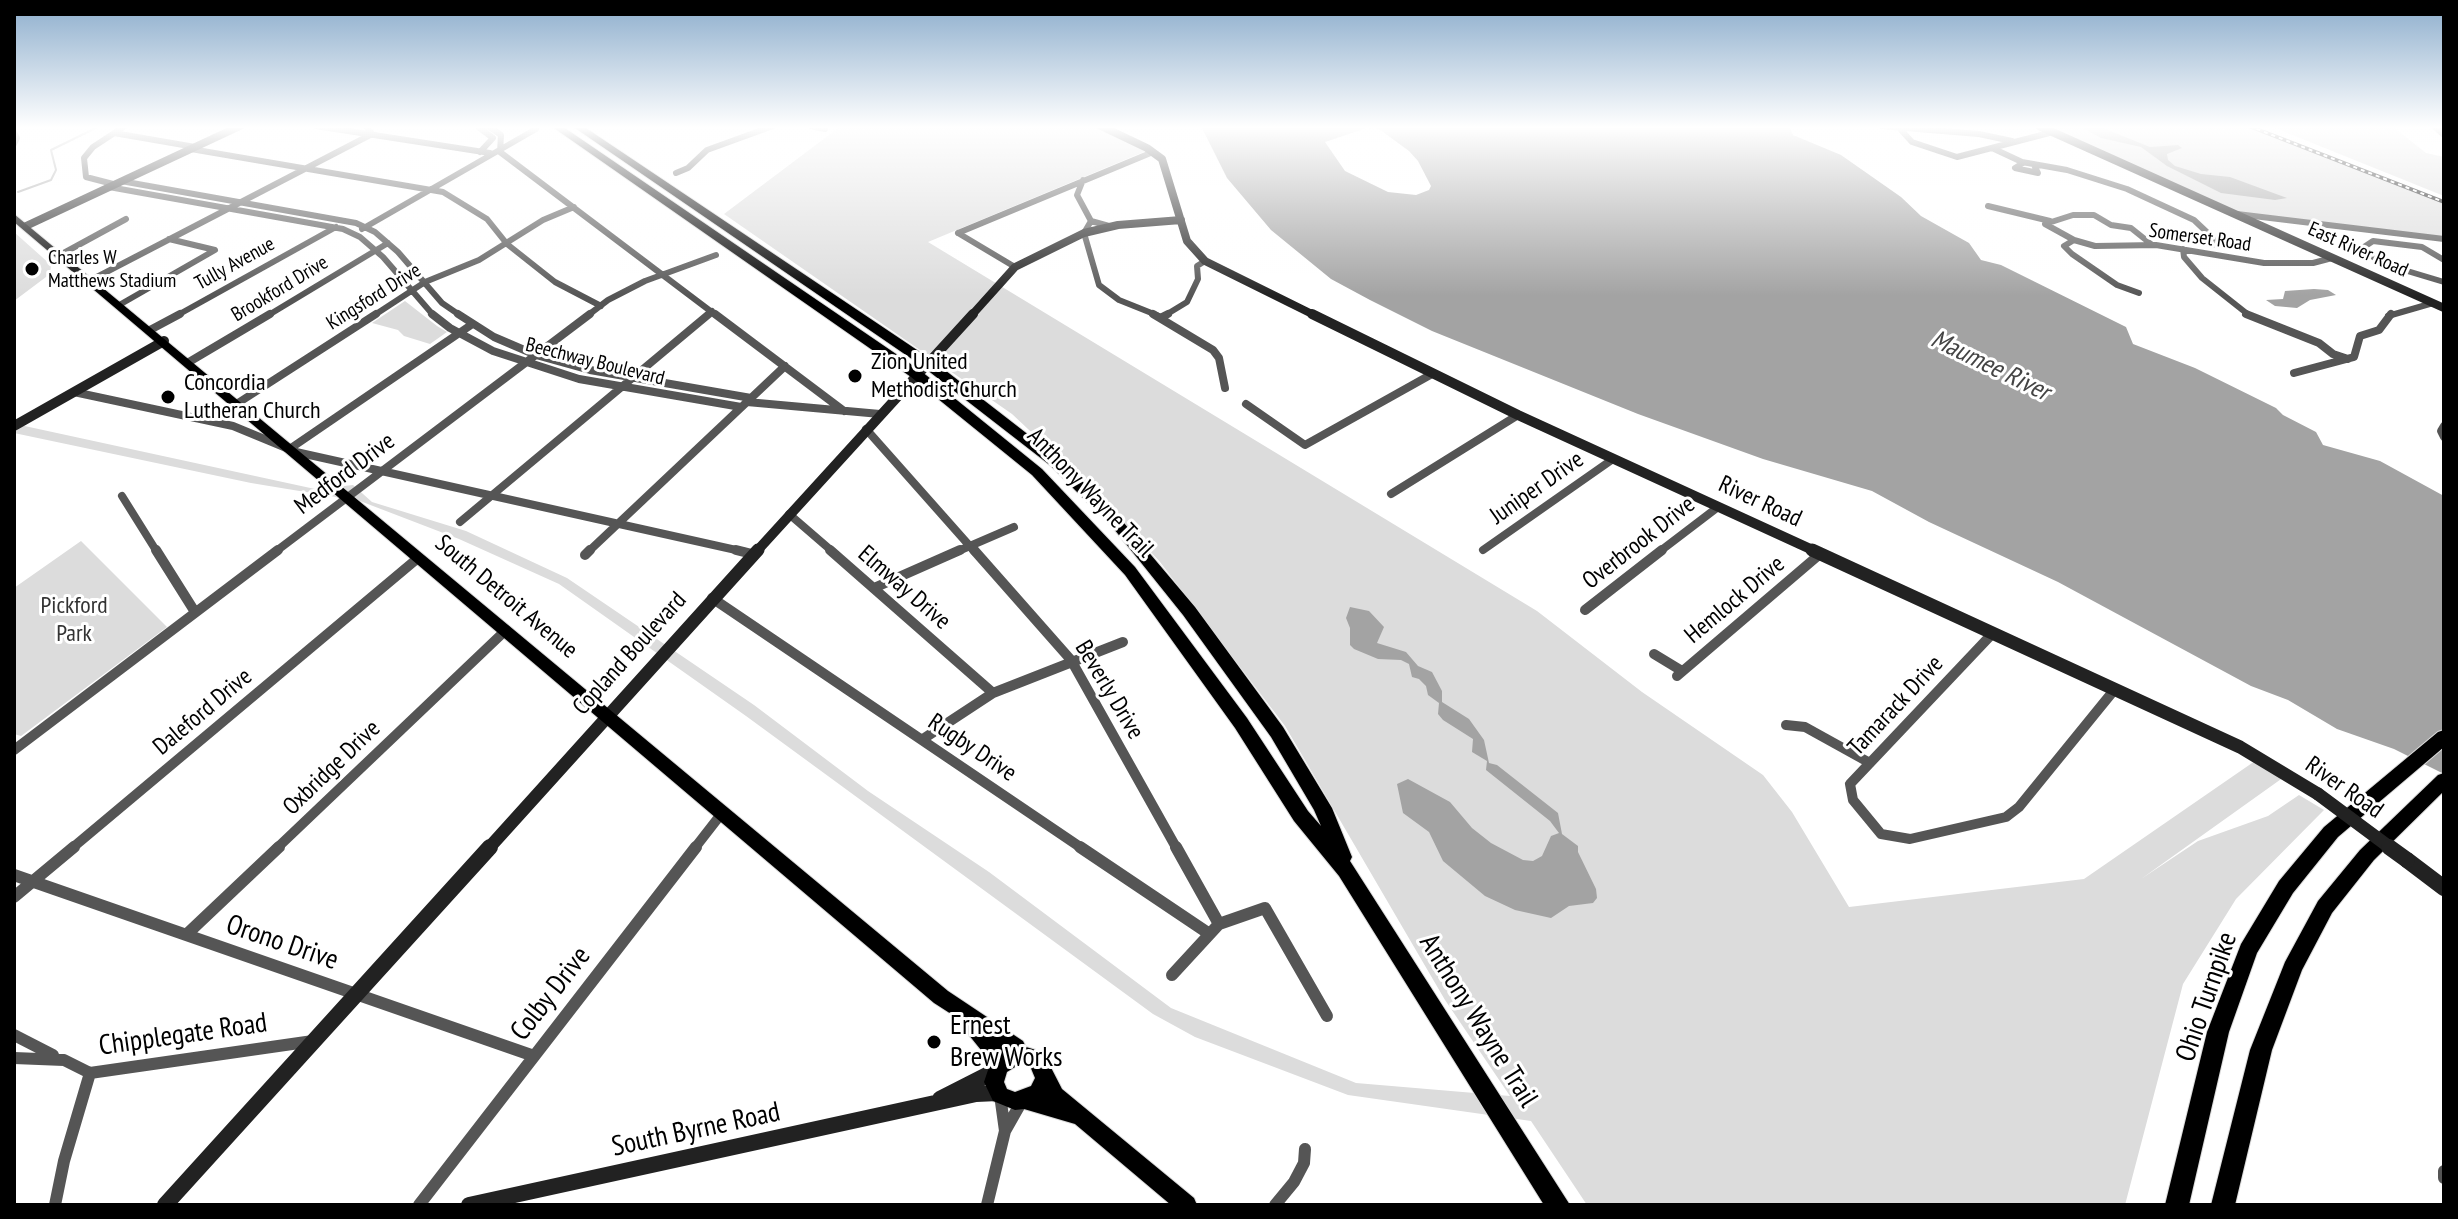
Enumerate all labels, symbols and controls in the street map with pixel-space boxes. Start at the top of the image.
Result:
street label: East River Road [2304,217,2412,283]
street label: Somerset Road [2147,219,2253,257]
street label: Tully Avenue [191,232,279,296]
place label: Charles W Matthews Stadium [48,246,176,293]
street label: Brookford Drive [227,251,333,327]
street label: Kingsford Drive [322,259,426,335]
marker: Charles W Matthews Stadium [23,260,41,278]
water label: Maumee River [1926,324,2054,408]
street label: Beechway Boulevard [523,333,667,391]
place label: Zion United Methodist Church [871,348,1017,404]
marker: Zion United Methodist Church [846,367,864,385]
place label: Concordia Lutheran Church [184,369,321,425]
marker: Concordia Lutheran Church [159,388,177,406]
street label: Anthony Wayne Trail [1021,422,1159,564]
street label: Medford Drive [289,427,401,521]
street label: Juniper Drive [1485,445,1589,531]
street label: River Road [1714,470,1806,534]
street label: Overbrook Drive [1577,490,1701,596]
street label: South Detroit Avenue [429,529,583,665]
street label: Elmway Drive [852,540,956,636]
street label: Hemlock Drive [1679,550,1791,650]
street label: Copland Boulevard [567,587,693,721]
park label: Pickford Park [40,592,108,648]
street label: Beverly Drive [1068,635,1150,745]
street label: Tamarack Drive [1842,650,1950,762]
street label: Daleford Drive [148,662,258,762]
street label: Rugby Drive [922,708,1022,788]
street label: Oxbridge Drive [277,715,387,821]
street label: River Road [2299,751,2389,825]
street label: Orono Drive [222,908,342,978]
street label: Anthony Wayne Trail [1411,928,1545,1114]
street label: Ohio Turnpike [2169,928,2245,1066]
street label: Colby Drive [504,940,598,1048]
street label: Chipplegate Road [97,1007,269,1063]
place label: Ernest Brew Works [950,1009,1063,1075]
marker: Ernest Brew Works [925,1033,943,1051]
street label: South Byrne Road [609,1096,783,1164]

